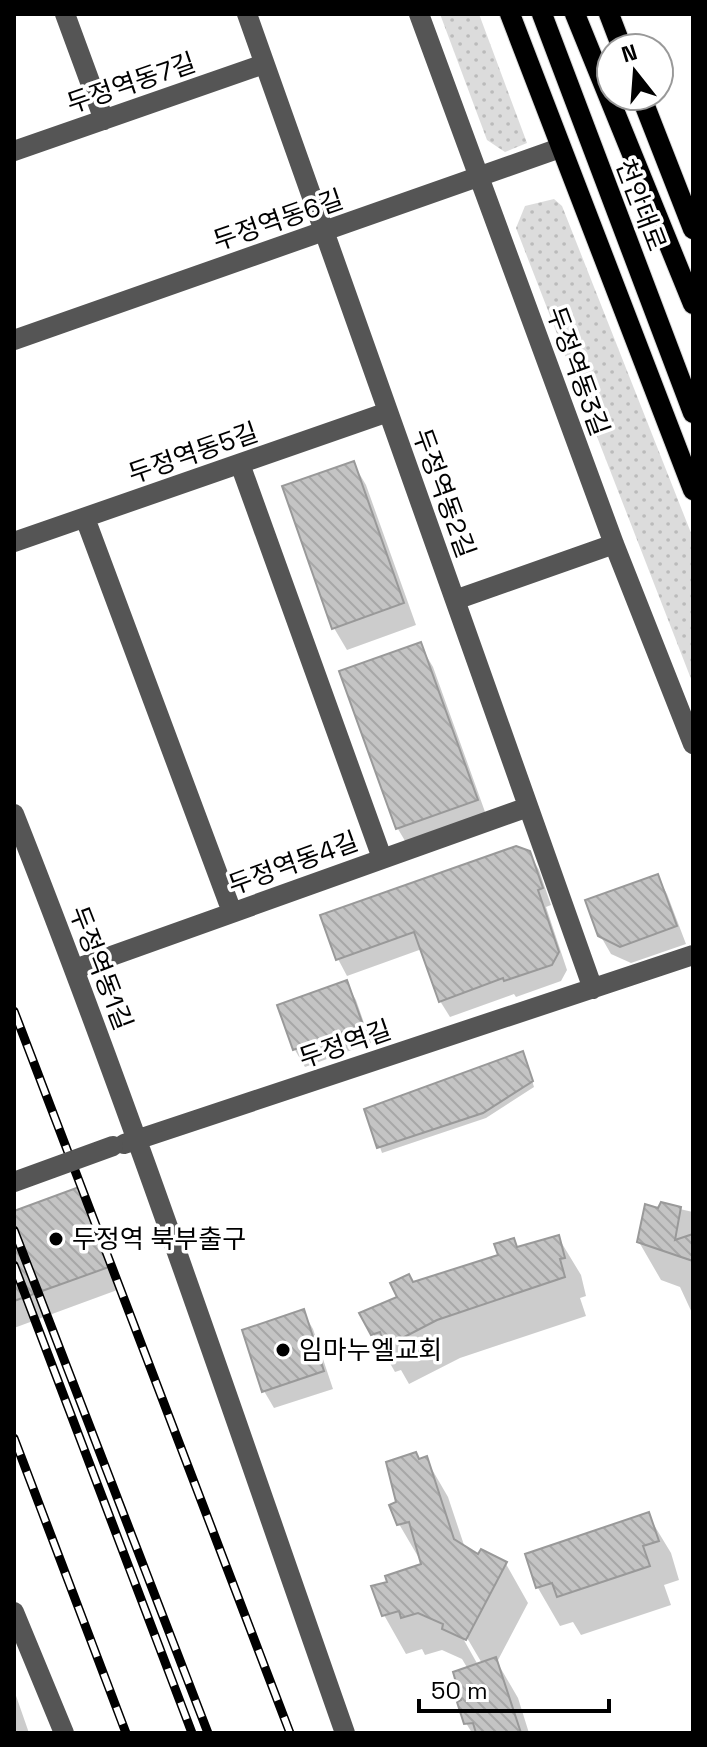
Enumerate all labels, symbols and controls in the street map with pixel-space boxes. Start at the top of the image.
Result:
north arrow [595,32,675,112]
text: N [618,37,640,68]
street label: 두정역동7길 [62,45,200,121]
street label: 천안대로 [608,154,674,256]
street label: 두정역동6길 [208,182,348,258]
street label: 두정역동3길 [539,302,617,440]
street label: 두정역동5길 [124,415,262,491]
street label: 두정역동2길 [405,424,483,562]
street label: 두정역동4길 [223,824,363,902]
street label: 두정역동1길 [62,901,140,1035]
street label: 두정역길 [294,1012,396,1076]
place label: 두정역 북부출구 [72,1222,246,1256]
marker: 두정역 북부출구 [47,1230,65,1248]
place label: 임마누엘교회 [299,1333,443,1367]
marker: 임마누엘교회 [274,1341,292,1359]
scale bar [419,1663,609,1713]
text: 50 m [431,1675,488,1706]

